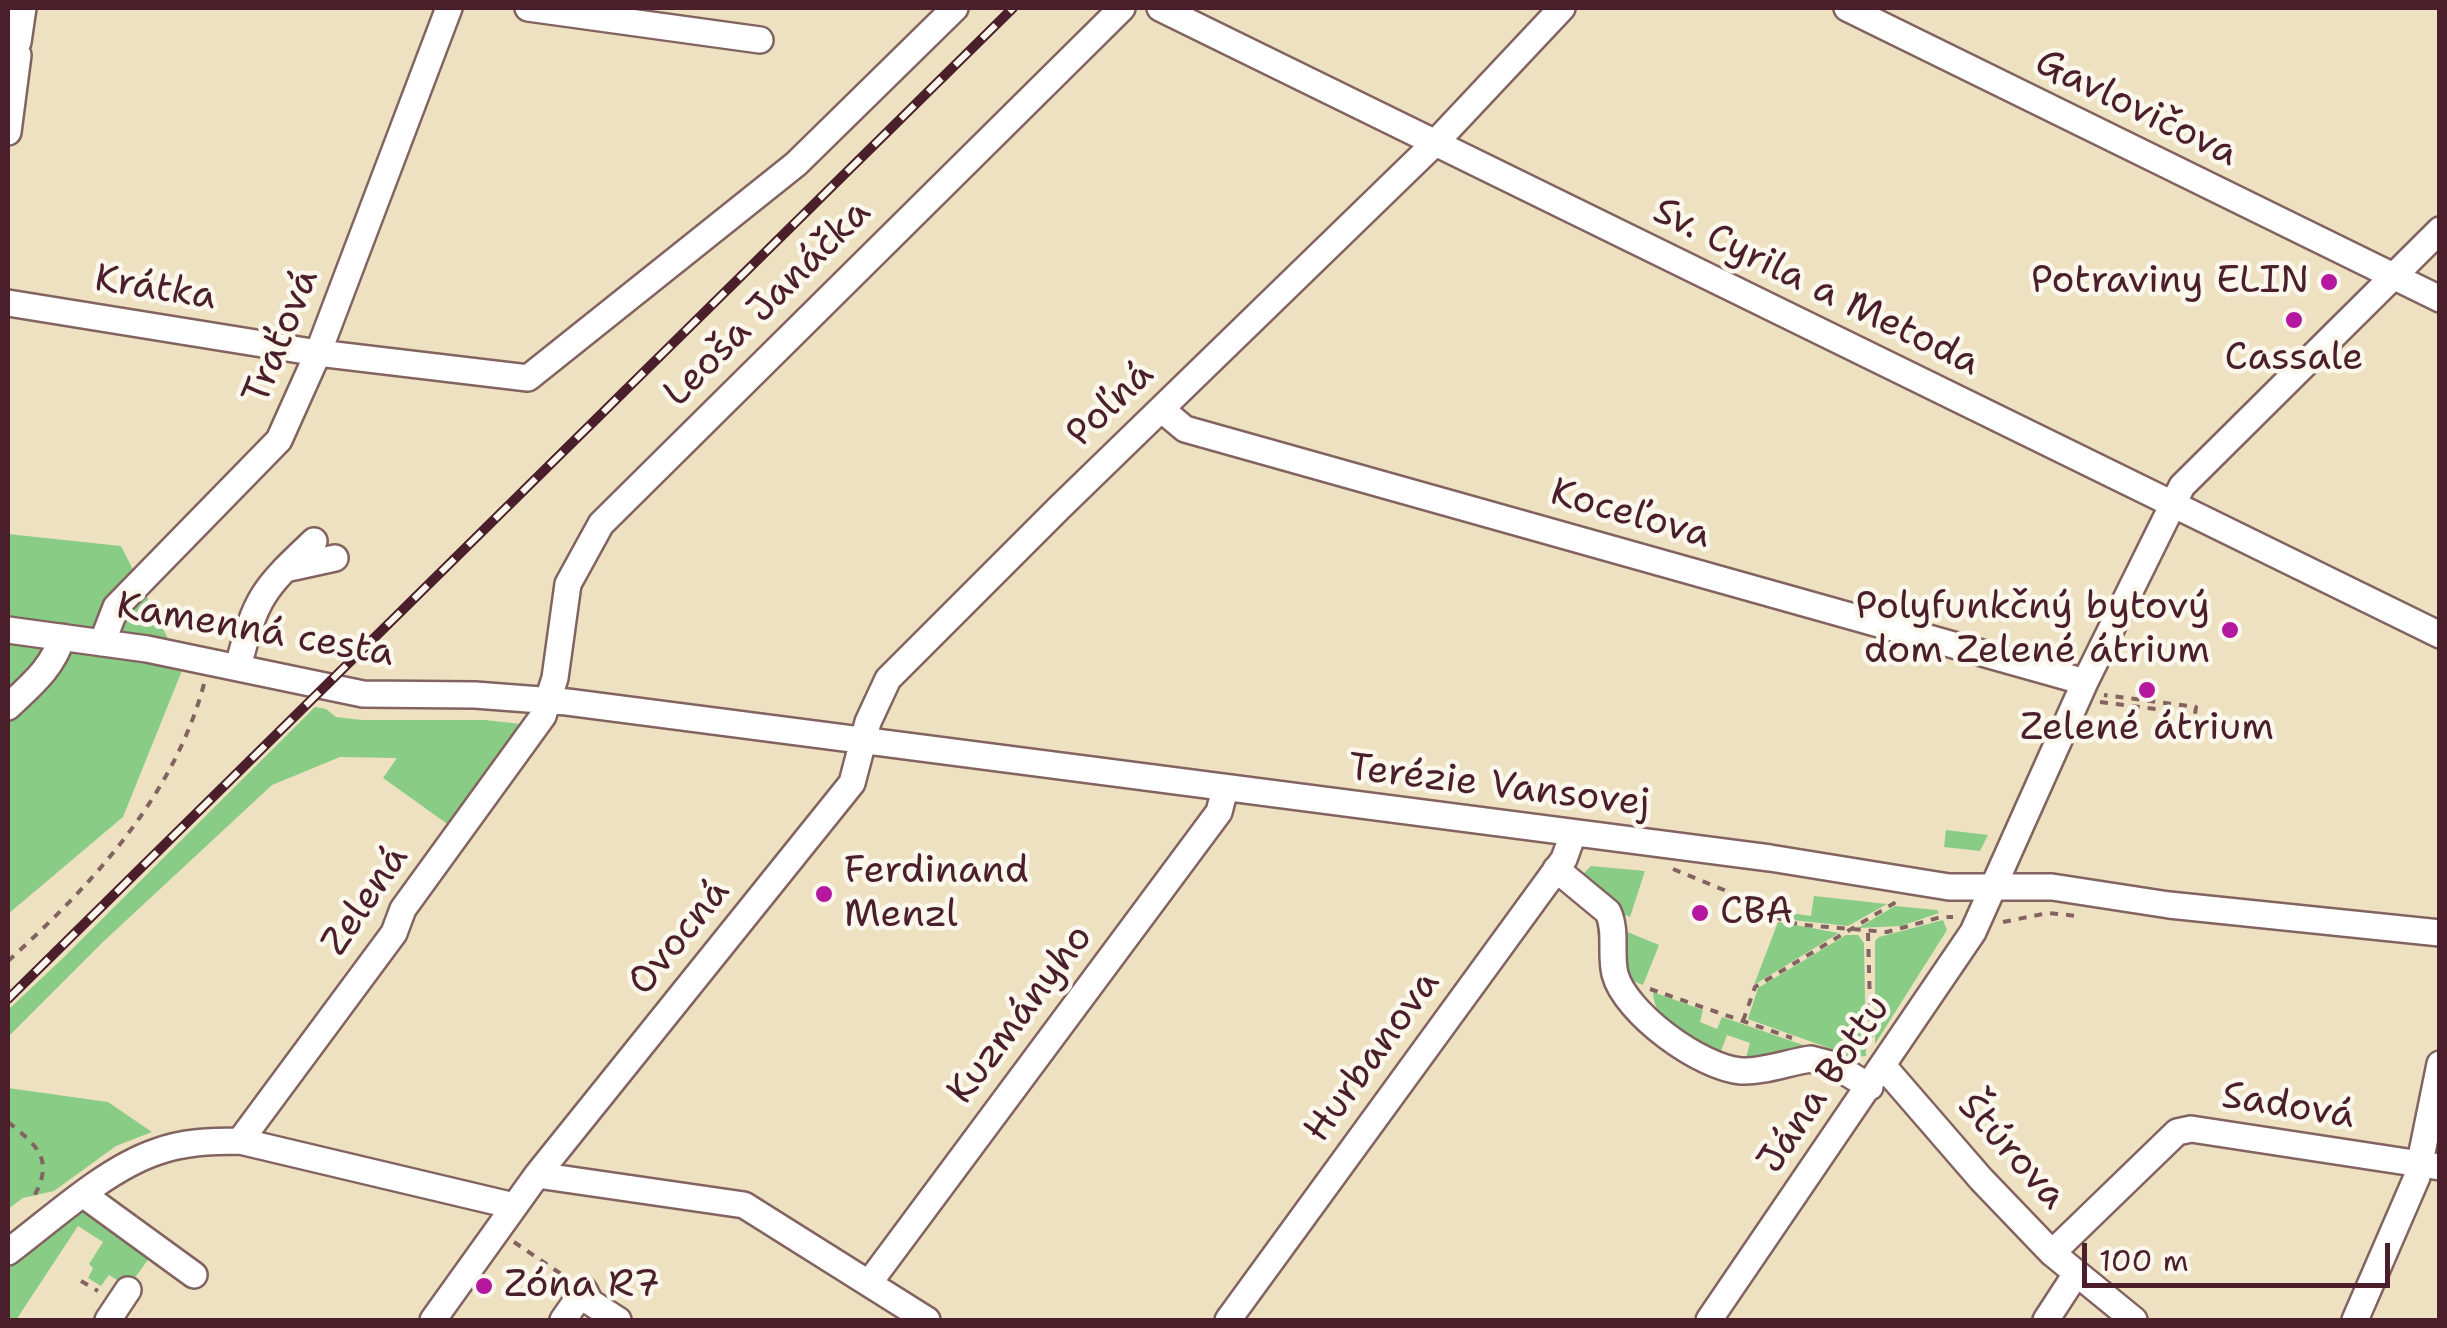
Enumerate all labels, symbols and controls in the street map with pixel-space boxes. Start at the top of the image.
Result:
street label: Gavlovičova [2027,40,2245,178]
street label: Sv. Cyrila a Metoda [1645,189,1987,387]
street label: Leoša Janáčka [655,191,881,417]
street label: Krátka [91,257,219,321]
place label: Potraviny ELIN [2031,259,2309,305]
street label: Traťová [234,263,330,411]
marker: Potraviny ELIN [2318,271,2340,293]
marker: Cassale [2283,309,2305,331]
place label: Cassale [2225,336,2363,382]
street label: Poľná [1058,353,1164,457]
street label: Koceľova [1545,470,1715,560]
street label: Kamenná cesta [113,584,397,678]
place label: Polyfunkčný bytový dom Zelené átrium [1855,585,2210,674]
marker: Polyfunkčný bytový dom Zelené átrium [2219,619,2241,641]
marker: Zelené átrium [2136,679,2158,701]
place label: Zelené átrium [2020,706,2274,752]
street label: Terézie Vansovej [1346,746,1652,828]
street label: Zelená [313,838,419,964]
place label: Ferdinand Menzl [844,849,1029,938]
street label: Ovocná [620,871,740,1005]
marker: Ferdinand Menzl [813,883,835,905]
place label: CBA [1720,890,1793,936]
marker: CBA [1689,902,1711,924]
street label: Kuzmányho [939,916,1103,1114]
street label: Hurbanova [1296,962,1450,1152]
street label: Jána Bottu [1749,988,1901,1182]
street label: Sadová [2219,1074,2357,1140]
street label: Štúrova [1947,1085,2075,1219]
scale bar [2087,1223,2394,1285]
text: 100 m [2099,1240,2189,1281]
place label: Zóna R7 [504,1263,660,1309]
marker: Zóna R7 [473,1275,495,1297]

